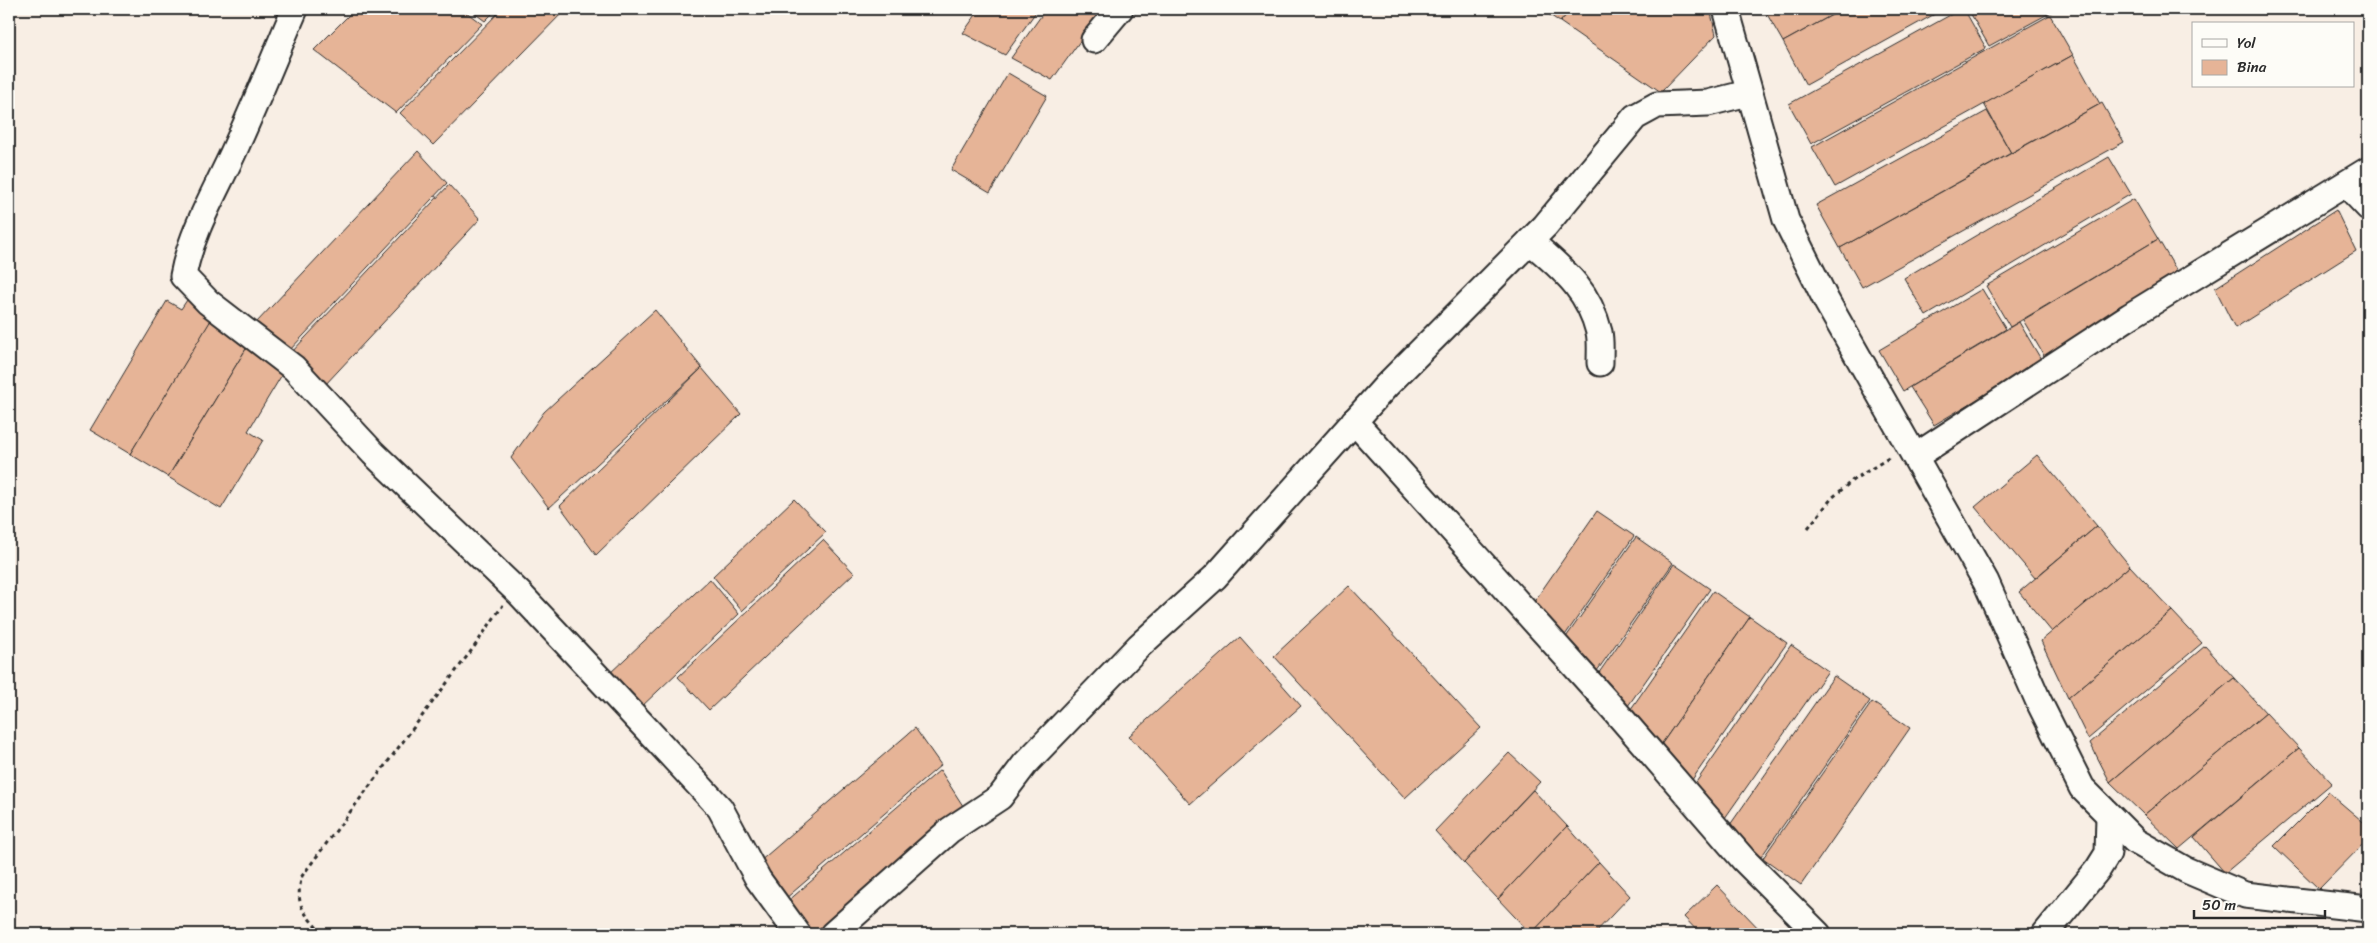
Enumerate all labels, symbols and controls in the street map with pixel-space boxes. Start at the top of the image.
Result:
legend [2192,22,2354,88]
text: Yol [2237,30,2256,56]
text: Bina [2237,54,2267,80]
scale bar [2194,888,2326,920]
text: 50 m [2202,892,2237,918]

